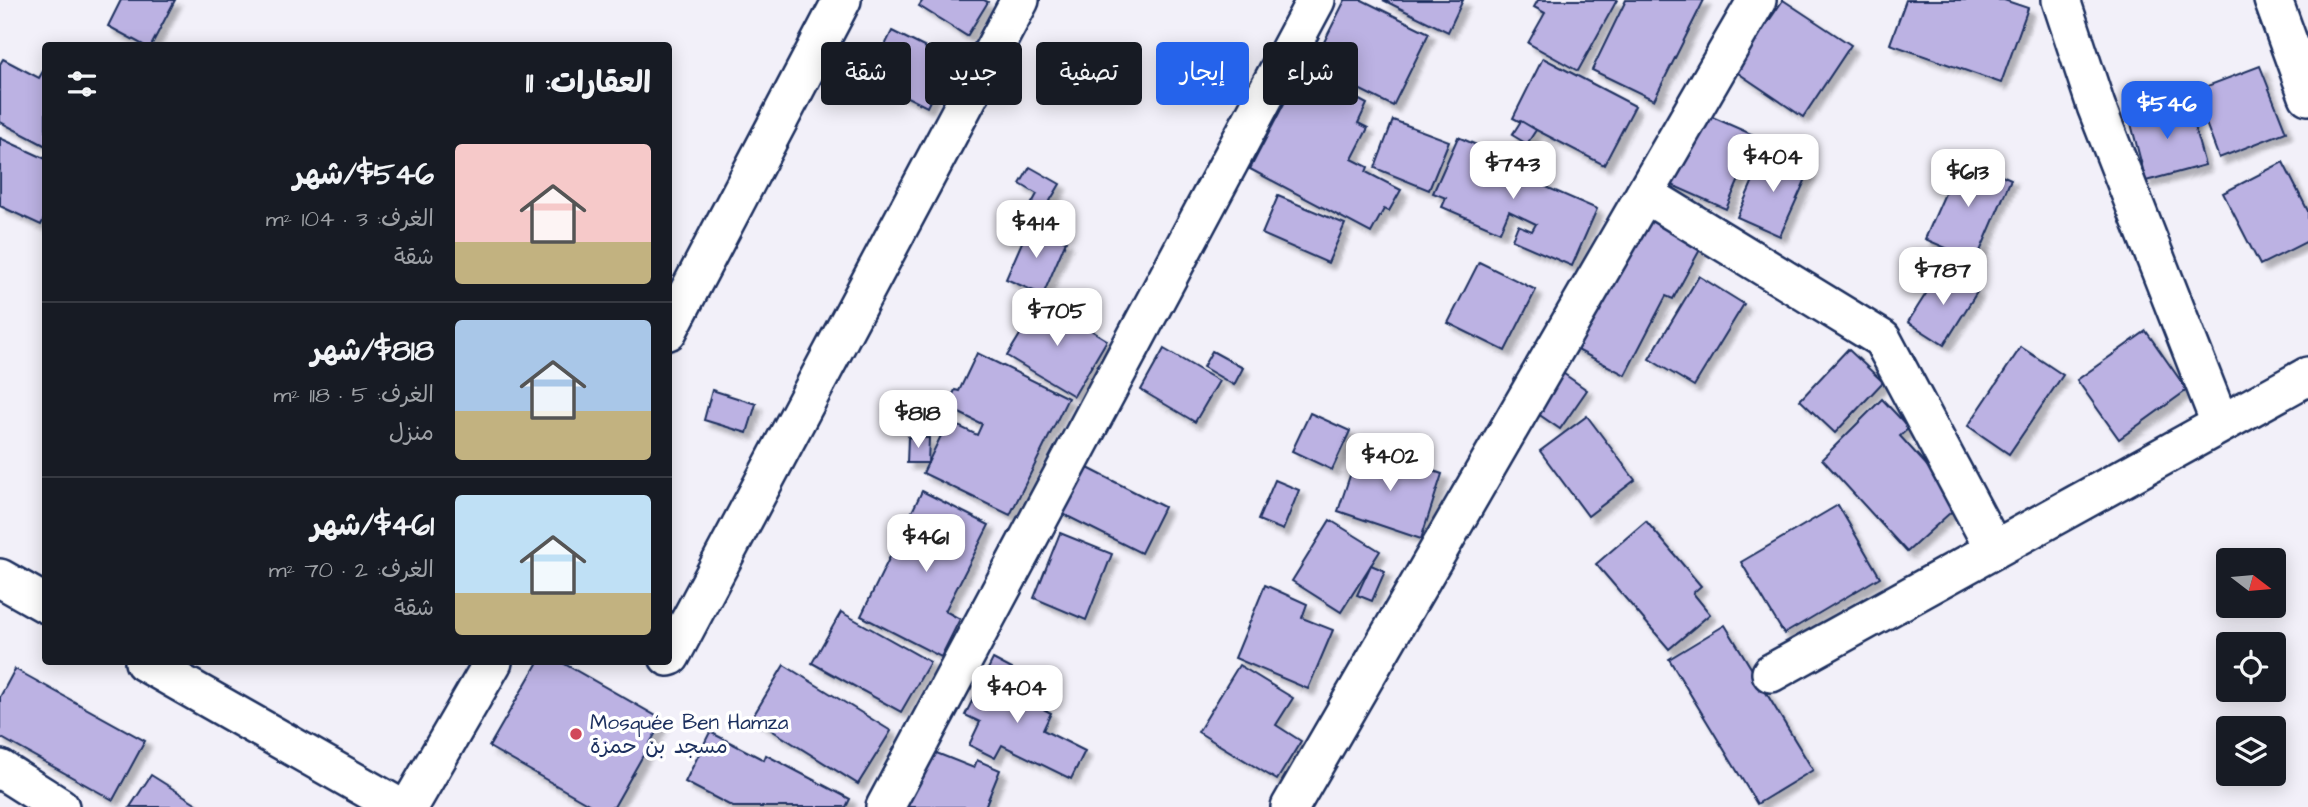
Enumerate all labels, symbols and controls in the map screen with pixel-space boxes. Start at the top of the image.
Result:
chip: شقة [821,42,911,105]
chip: جديد [925,42,1022,105]
chip: تصفية [1036,42,1142,105]
chip: إيجار [1156,42,1249,105]
chip: شراء [1263,42,1358,105]
text: العقارات: 11 [526,62,651,104]
icon: filters [63,65,101,103]
pin: $546 [2126,82,2208,141]
text: $546 [2137,88,2197,120]
pin: $404 [1732,134,1814,194]
text: $404 [1744,141,1802,173]
pin: $743 [1472,142,1554,201]
text: $743 [1486,148,1540,180]
pin: $613 [1927,150,2009,209]
text: $546/شهر [293,154,434,196]
text: $613 [1947,156,1989,188]
icon: home [511,172,595,256]
pin: $414 [995,201,1077,260]
text: الغرف: 3 · 104 m² [266,203,434,235]
text: $414 [1012,207,1060,239]
text: شقة [394,241,434,273]
pin: $787 [1902,247,1984,307]
text: $787 [1915,254,1971,286]
pin: $705 [1016,288,1098,348]
text: $705 [1028,295,1086,327]
text: $818/شهر [311,330,434,372]
icon: home [511,348,595,432]
text: الغرف: 5 · 118 m² [273,379,434,411]
pin: $818 [877,391,959,450]
text: $818 [895,397,941,429]
text: منزل [389,417,434,449]
pin: $402 [1349,434,1431,493]
text: $402 [1362,440,1418,472]
text: $461/شهر [311,505,434,547]
pin: $461 [885,514,967,574]
text: $461 [903,521,949,553]
icon: home [511,523,595,607]
north arrow [2216,548,2286,618]
map controls [2216,548,2286,786]
text: الغرف: 2 · 70 m² [269,554,434,586]
text: شقة [394,592,434,624]
button: locate [2216,632,2286,702]
pin: $404 [976,666,1058,725]
text: $404 [988,672,1046,704]
place label: Mosquée Ben Hamza مسجد بن حمزة [590,708,789,761]
button: layers [2216,716,2286,786]
marker: Mosquée Ben Hamza مسجد بن حمزة [568,726,584,742]

